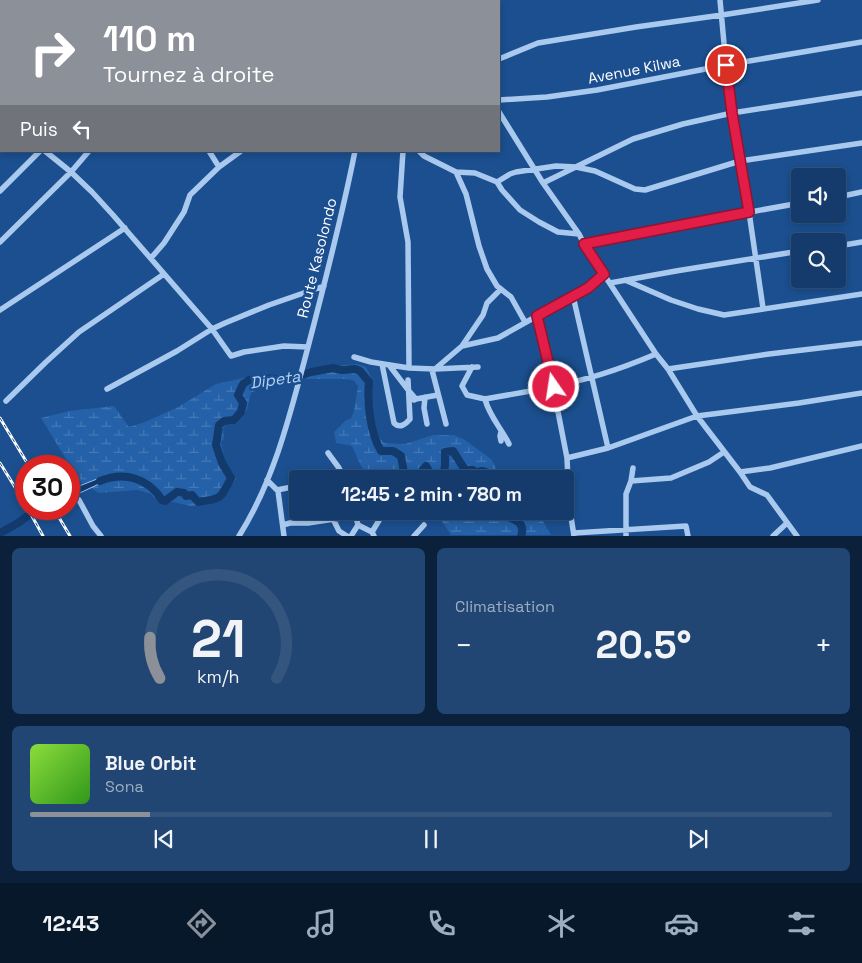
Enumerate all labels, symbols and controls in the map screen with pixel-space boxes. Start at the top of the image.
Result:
text: 110 m [103,17,196,61]
icon: right [20,20,85,85]
pin [705,44,747,86]
street label: Avenue Kilwa [586,51,682,88]
icon: arrive [712,51,740,79]
text: Tournez à droite [103,60,274,88]
icon: left [68,115,96,143]
text: Puis [20,117,58,142]
map controls [791,168,846,288]
button: sound [791,168,846,223]
street label: Route Kasolondo [292,196,341,320]
button: search [791,233,846,288]
position arrow [527,360,579,412]
water label: Dipeta [249,365,302,393]
speed limit sign: 30 [15,455,80,520]
text: 12:45 · 2 min · 780 m [341,482,522,507]
text: Climatisation [455,596,555,617]
text: 21 [191,606,246,672]
text: 20.5° [596,621,691,669]
text: − [455,627,472,663]
text: + [815,627,832,663]
text: km/h [197,665,240,688]
text: Blue Orbit [105,751,196,776]
text: Sona [105,776,144,797]
icon: previous [150,825,178,853]
icon: pause [417,825,445,853]
icon: next [684,825,712,853]
icon: directions [184,906,219,941]
icon: music [304,906,339,941]
icon: phone [424,906,459,941]
icon: climate [544,906,579,941]
icon: car [664,906,699,941]
icon: filters [784,906,819,941]
text: 12:43 [43,909,99,937]

